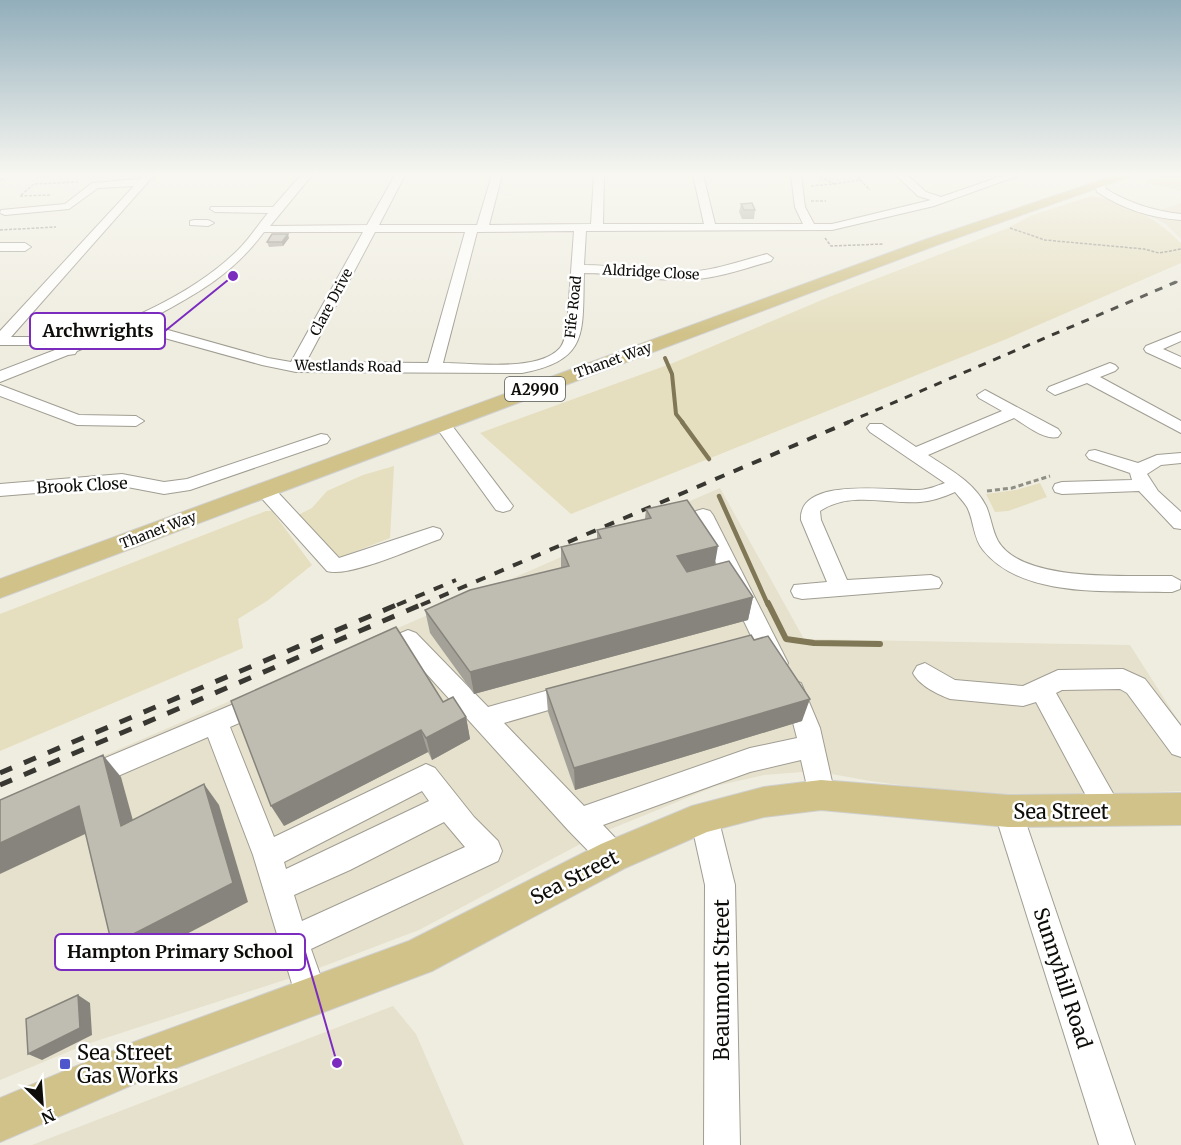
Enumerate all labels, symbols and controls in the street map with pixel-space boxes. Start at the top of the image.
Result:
street label: Aldridge Close [601,260,700,284]
street label: Clare Drive [306,265,356,339]
street label: Fife Road [561,274,585,339]
callout: Archwrights [30,313,165,349]
text: Archwrights [41,319,154,342]
street label: Thanet Way [572,337,655,382]
street label: Westlands Road [293,356,402,376]
road number: A2990 [505,377,565,401]
street label: Brook Close [36,473,128,497]
street label: Thanet Way [117,507,200,553]
street label: Sea Street [1013,799,1109,824]
street label: Sea Street [526,844,622,910]
street label: Beaumont Street [709,899,734,1061]
street label: Sunnyhill Road [1028,904,1098,1052]
callout: Hampton Primary School [55,934,305,970]
text: Hampton Primary School [67,940,293,963]
place label: Sea Street Gas Works [77,1040,178,1088]
marker: Sea Street Gas Works [58,1057,72,1071]
north arrow [12,1073,72,1133]
text: N [38,1105,58,1128]

